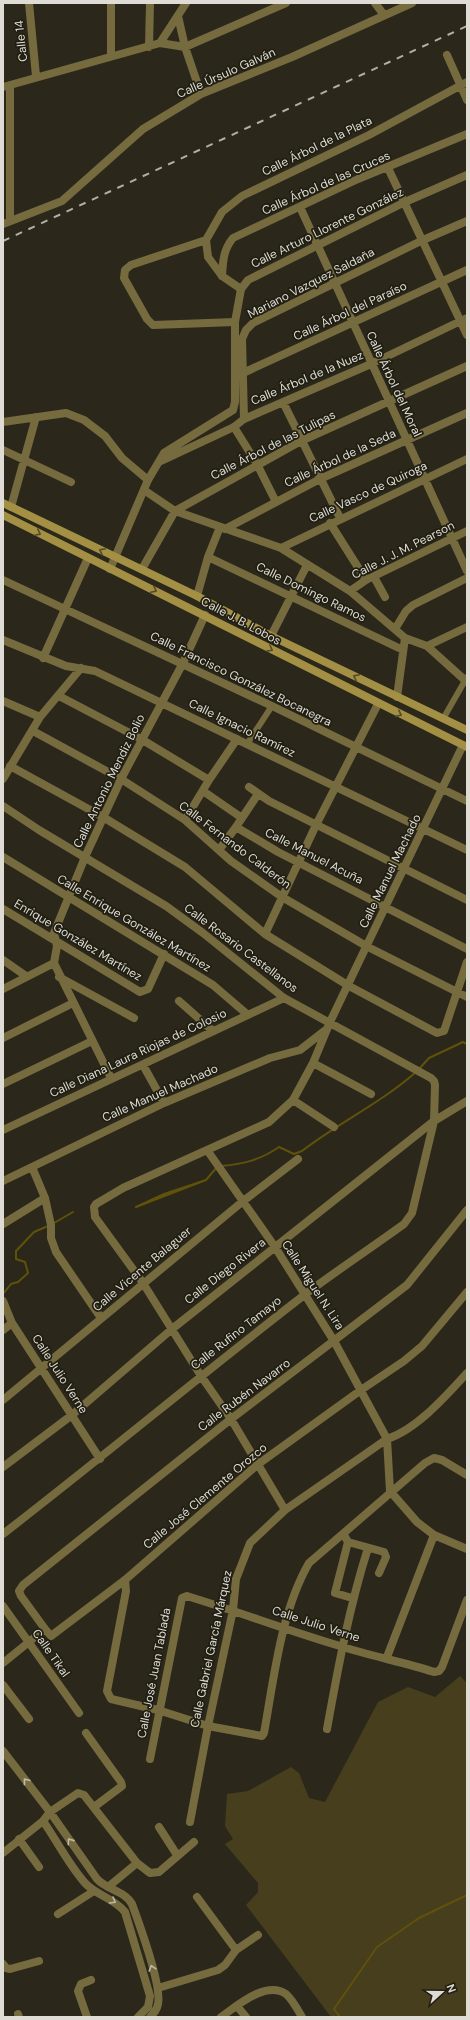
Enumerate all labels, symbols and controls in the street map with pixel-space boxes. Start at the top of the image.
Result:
street label: Calle 14 [11,20,31,62]
street label: Calle Úrsulo Galván [174,44,278,102]
street label: Calle Árbol de la Plata [259,112,375,180]
street label: Calle Árbol de las Cruces [259,147,393,219]
street label: Calle Arturo Llorente González [248,184,406,272]
street label: Mariano Vazquez Saldaña [245,244,377,322]
street label: Calle Árbol del Paraíso [291,278,409,344]
street label: Calle Árbol del Moral [363,329,425,439]
street label: Calle Árbol de la Nuez [248,347,366,409]
street label: Calle Árbol de las Tulipas [208,407,338,483]
street label: Calle Árbol de la Seda [282,425,398,491]
street label: Calle Vasco de Quiroga [306,458,430,526]
street label: Calle J. J. M. Pearson [349,517,457,583]
one-way arrow [34,528,41,535]
one-way arrow [99,548,106,555]
street label: Calle Domingo Ramos [253,558,369,626]
one-way arrow [150,585,158,593]
street label: Calle J. B. Lobos [198,593,284,649]
street label: Calle Francisco González Bocanegra [148,628,334,730]
one-way arrow [266,645,273,652]
one-way arrow [353,674,360,682]
street label: Calle Ignacio Ramírez [186,695,298,761]
one-way arrow [395,709,402,717]
street label: Calle Antonio Mendiz Bolio [70,711,148,851]
street label: Calle Fernando Calderón [176,798,294,893]
street label: Calle Manuel Machado [355,811,425,931]
street label: Calle Manuel Acuña [262,824,366,888]
street label: Calle Enrique González Martínez [55,871,213,975]
street label: Enrique González Martínez [12,896,144,984]
street label: Calle Rosario Castellanos [181,900,301,996]
street label: Calle Diana Laura Riojas de Colosio [47,1005,229,1101]
street label: Calle Manuel Machado [100,1060,220,1126]
street label: Calle Vicente Balaguer [89,1223,195,1315]
street label: Calle Diego Rivera [181,1234,269,1308]
street label: Calle Miguel N. Lira [278,1237,348,1333]
street label: Calle Rufino Tamayo [187,1292,285,1374]
street label: Calle Julio Verne [28,1331,92,1417]
street label: Calle Rubén Navarro [195,1355,293,1435]
street label: Calle José Clemente Orozco [140,1439,270,1553]
street label: Calle Gabriel García Márquez [187,1569,235,1729]
street label: Calle Julio Verne [270,1602,362,1646]
street label: Calle José Juan Tablada [134,1607,174,1739]
street label: Calle Tikal [29,1626,73,1680]
one-way arrow [24,1779,31,1786]
one-way arrow [68,1838,75,1845]
one-way arrow [109,1897,116,1904]
one-way arrow [148,1965,157,1972]
north arrow [422,1972,462,2012]
text: N [443,1982,459,1995]

